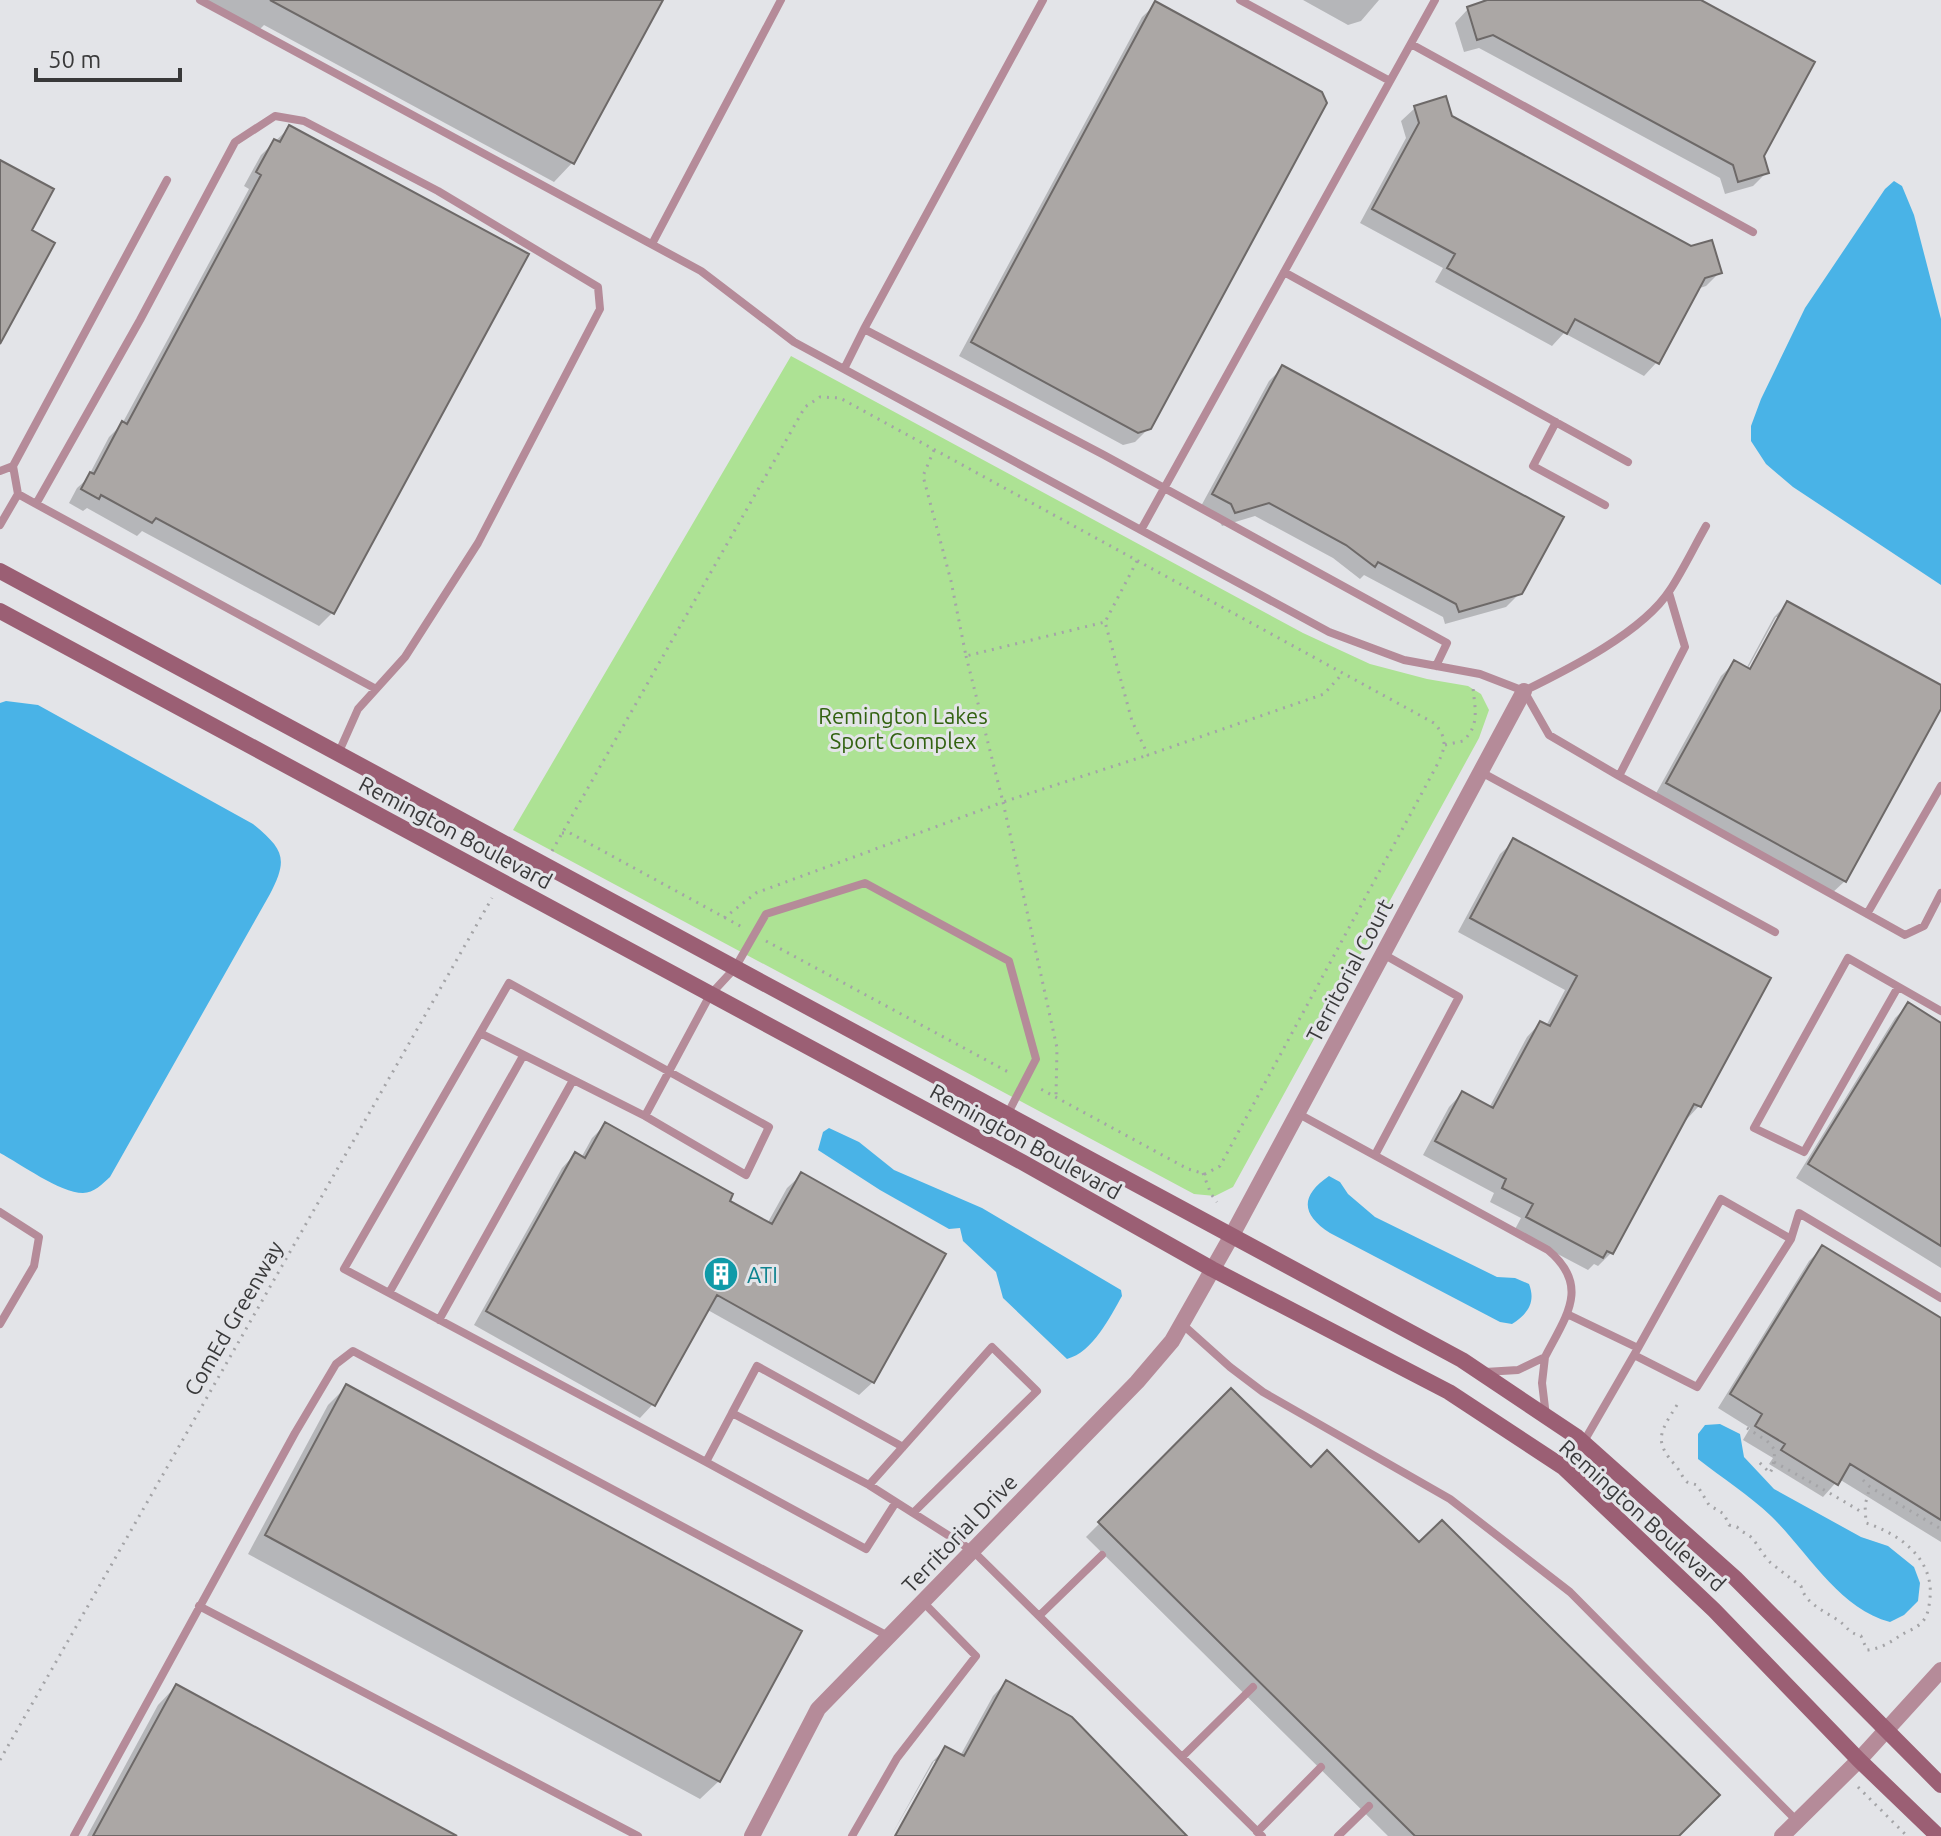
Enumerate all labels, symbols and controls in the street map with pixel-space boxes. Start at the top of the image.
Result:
scale bar [36,32,180,82]
text: 50 m [48,46,101,73]
park label: Remington Lakes Sport Complex [818,703,988,753]
street label: Remington Boulevard [355,771,557,893]
street label: Territorial Court [1301,894,1397,1046]
street label: Remington Boulevard [926,1078,1126,1204]
street label: ComEd Greenway [179,1236,288,1400]
building icon: ATI [702,1255,740,1293]
place label: ATI [747,1262,778,1287]
street label: Remington Boulevard [1555,1434,1731,1596]
street label: Territorial Drive [896,1469,1022,1597]

